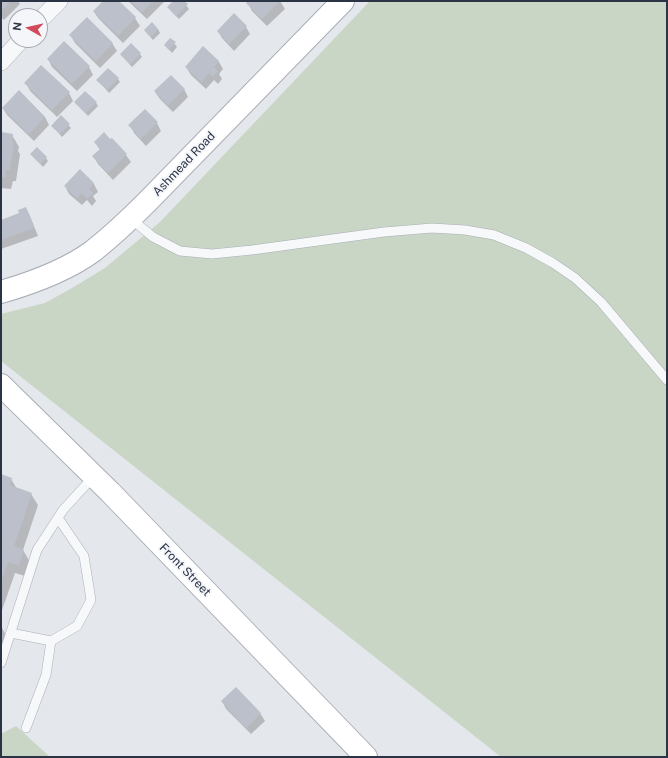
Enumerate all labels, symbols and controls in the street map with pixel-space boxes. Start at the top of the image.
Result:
north arrow [8,8,48,48]
text: N [11,21,24,32]
street label: Ashmead Road [150,129,218,199]
street label: Front Street [156,541,214,599]

